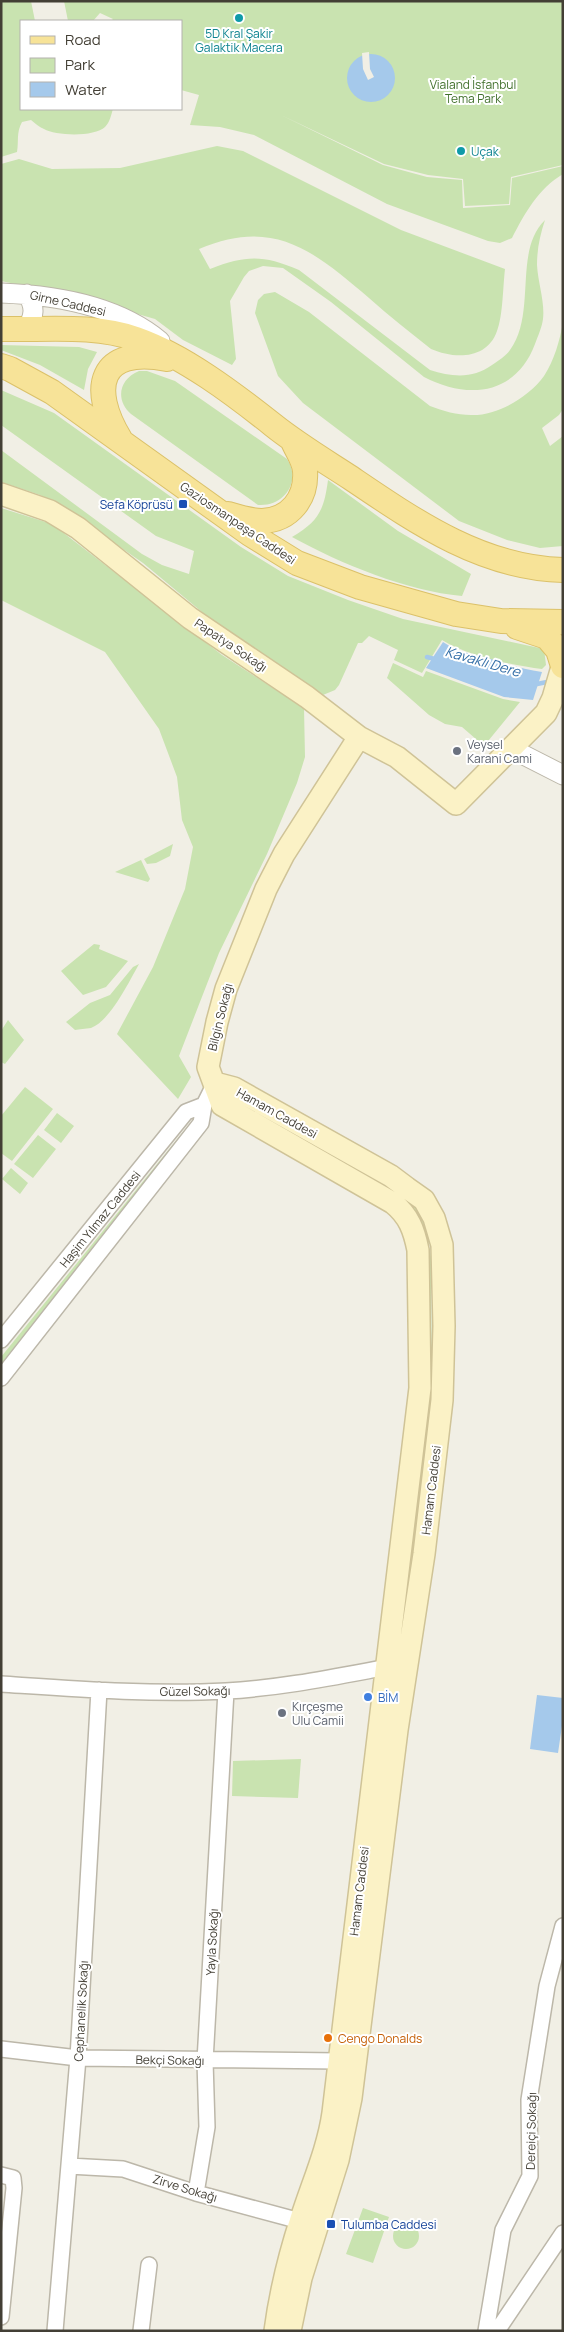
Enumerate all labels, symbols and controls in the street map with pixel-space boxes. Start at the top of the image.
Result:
marker: 5D Kral Şakir Galaktik Macera [233,12,245,24]
legend [20,20,182,110]
place label: 5D Kral Şakir Galaktik Macera [195,25,283,56]
text: Road [65,29,101,50]
text: Park [65,54,95,75]
park label: Vialand İsfanbul Tema Park [430,76,516,107]
text: Water [65,79,107,100]
place label: Uçak [471,143,500,160]
marker: Uçak [455,145,467,157]
street label: Girne Caddesi [28,286,108,320]
street label: Gaziosmanpaşa Caddesi [177,478,299,568]
place label: Sefa Köprüsü [100,496,173,513]
marker: Sefa Köprüsü [177,498,189,510]
street label: Papatya Sokağı [191,614,271,676]
water label: Kavaklı Dere [443,641,524,681]
place label: Veysel Karani Cami [467,736,532,767]
marker: Veysel Karani Cami [451,745,463,757]
street label: Bilgin Sokağı [203,981,237,1053]
street label: Hamam Caddesi [234,1084,320,1142]
street label: Haşim Yılmaz Caddesi [56,1167,144,1271]
street label: Hamam Caddesi [417,1444,445,1536]
street label: Güzel Sokağı [160,1682,230,1700]
place label: BİM [378,1689,398,1706]
marker: BİM [362,1691,374,1703]
place label: Kırçeşme Ulu Camii [292,1698,344,1729]
marker: Kırçeşme Ulu Camii [276,1707,288,1719]
street label: Hamam Caddesi [345,1845,373,1937]
street label: Yayla Sokağı [202,1908,222,1976]
street label: Cephanelik Sokağı [70,1960,92,2062]
place label: Cengo Donalds [338,2030,422,2047]
marker: Cengo Donalds [322,2032,334,2044]
street label: Bekçi Sokağı [135,2051,205,2069]
street label: Dereiçi Sokağı [522,2092,540,2170]
street label: Zirve Sokağı [151,2170,219,2206]
place label: Tulumba Caddesi [341,2216,437,2233]
marker: Tulumba Caddesi [325,2218,337,2230]

